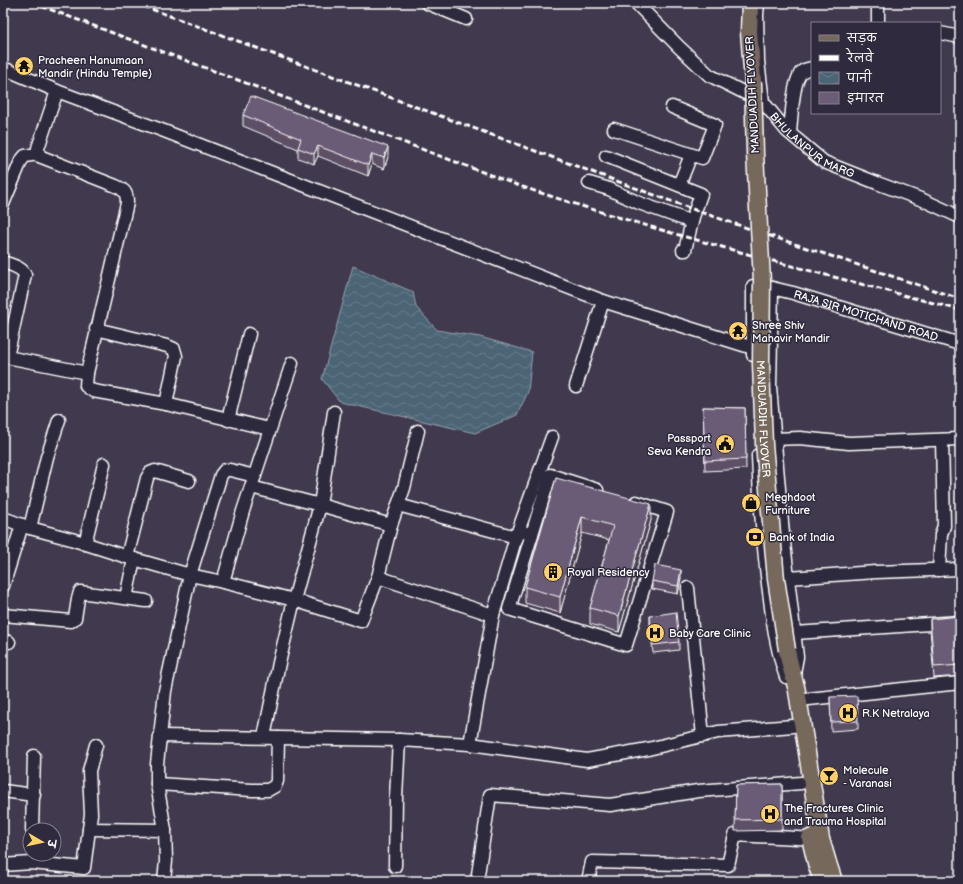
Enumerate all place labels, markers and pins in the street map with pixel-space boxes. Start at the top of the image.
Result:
place label: Pracheen Hanumaan Mandir (Hindu Temple) [38,54,152,80]
temple icon: Pracheen Hanumaan Mandir (Hindu Temple) [13,55,35,77]
place label: Shree Shiv Mahavir Mandir [752,319,831,345]
temple icon: Shree Shiv Mahavir Mandir [727,320,749,342]
place label: Passport Seva Kendra [648,432,712,458]
public building icon: Passport Seva Kendra [714,433,736,455]
place label: Meghdoot Furniture [765,491,816,517]
shop icon: Meghdoot Furniture [740,492,762,514]
bank icon: Bank of India [744,526,766,548]
place label: Bank of India [769,531,835,544]
building icon: Royal Residency [542,561,564,583]
place label: Royal Residency [567,566,649,579]
hospital icon: Baby Care Clinic [644,622,666,644]
place label: Baby Care Clinic [669,627,751,640]
hospital icon: R.K Netralaya [837,702,859,724]
place label: R.K Netralaya [862,707,930,720]
place label: Molecule - Varanasi [843,764,892,790]
bar icon: Molecule - Varanasi [818,765,840,787]
place label: The Fractures Clinic and Trauma Hospital [784,802,886,828]
hospital icon: The Fractures Clinic and Trauma Hospital [759,803,781,825]

